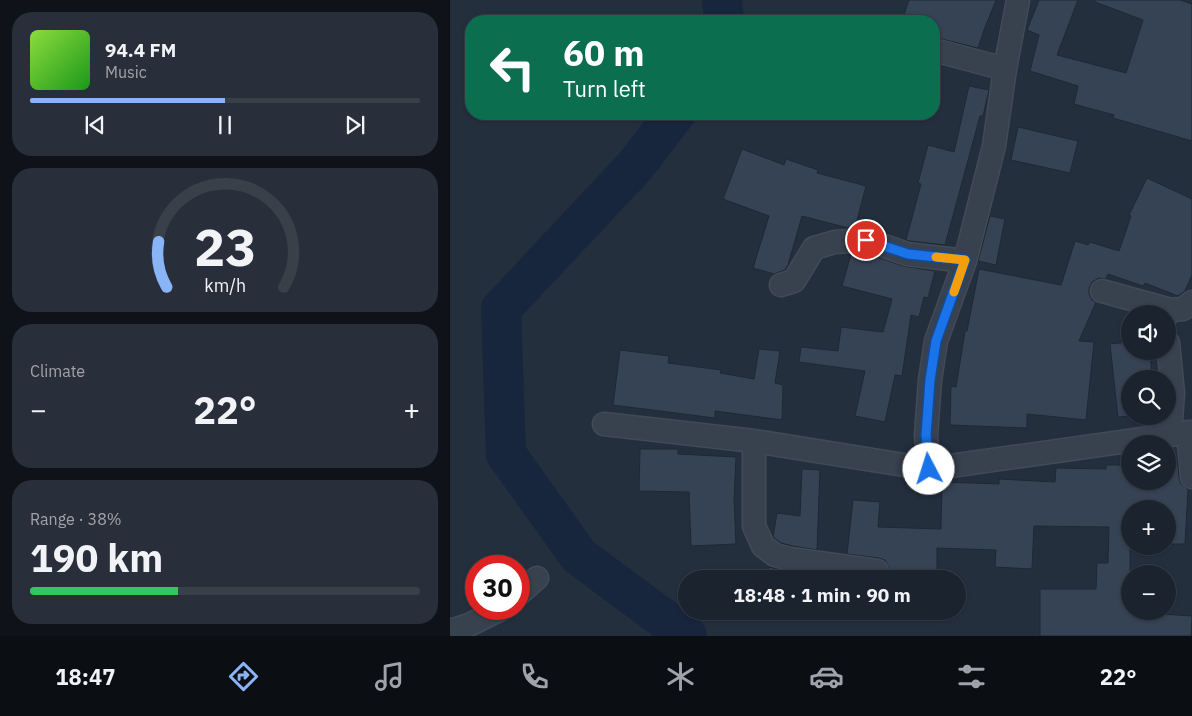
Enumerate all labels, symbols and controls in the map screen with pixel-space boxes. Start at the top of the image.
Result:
text: 60 m [563,30,645,76]
icon: left [480,35,545,100]
text: 94.4 FM [105,38,176,62]
text: Music [105,62,147,82]
text: Turn left [563,74,646,103]
icon: previous [81,111,109,139]
icon: pause [211,111,239,139]
icon: next [341,111,369,139]
text: 23 [194,213,256,280]
pin [845,219,887,261]
icon: arrive [852,226,880,254]
text: km/h [204,274,246,297]
map controls [1121,305,1176,620]
button: sound [1121,305,1176,360]
text: Climate [30,361,85,381]
button: search [1121,370,1176,425]
text: 22° [193,385,257,434]
text: − [30,391,47,428]
text: + [403,391,420,428]
button: layers [1121,435,1176,490]
position arrow [902,442,954,494]
button: + [1121,500,1176,555]
text: Range · 38% [30,509,122,529]
text: 190 km [30,533,163,582]
speed limit sign: 30 [465,555,530,620]
button: − [1121,565,1176,620]
text: 18:48 · 1 min · 90 m [733,583,911,607]
icon: directions [226,659,261,694]
icon: music [372,659,407,694]
icon: phone [517,659,552,694]
icon: climate [663,659,698,694]
icon: car [809,659,844,694]
icon: filters [954,659,989,694]
text: 18:47 [55,662,115,691]
text: 22° [1100,662,1137,691]

